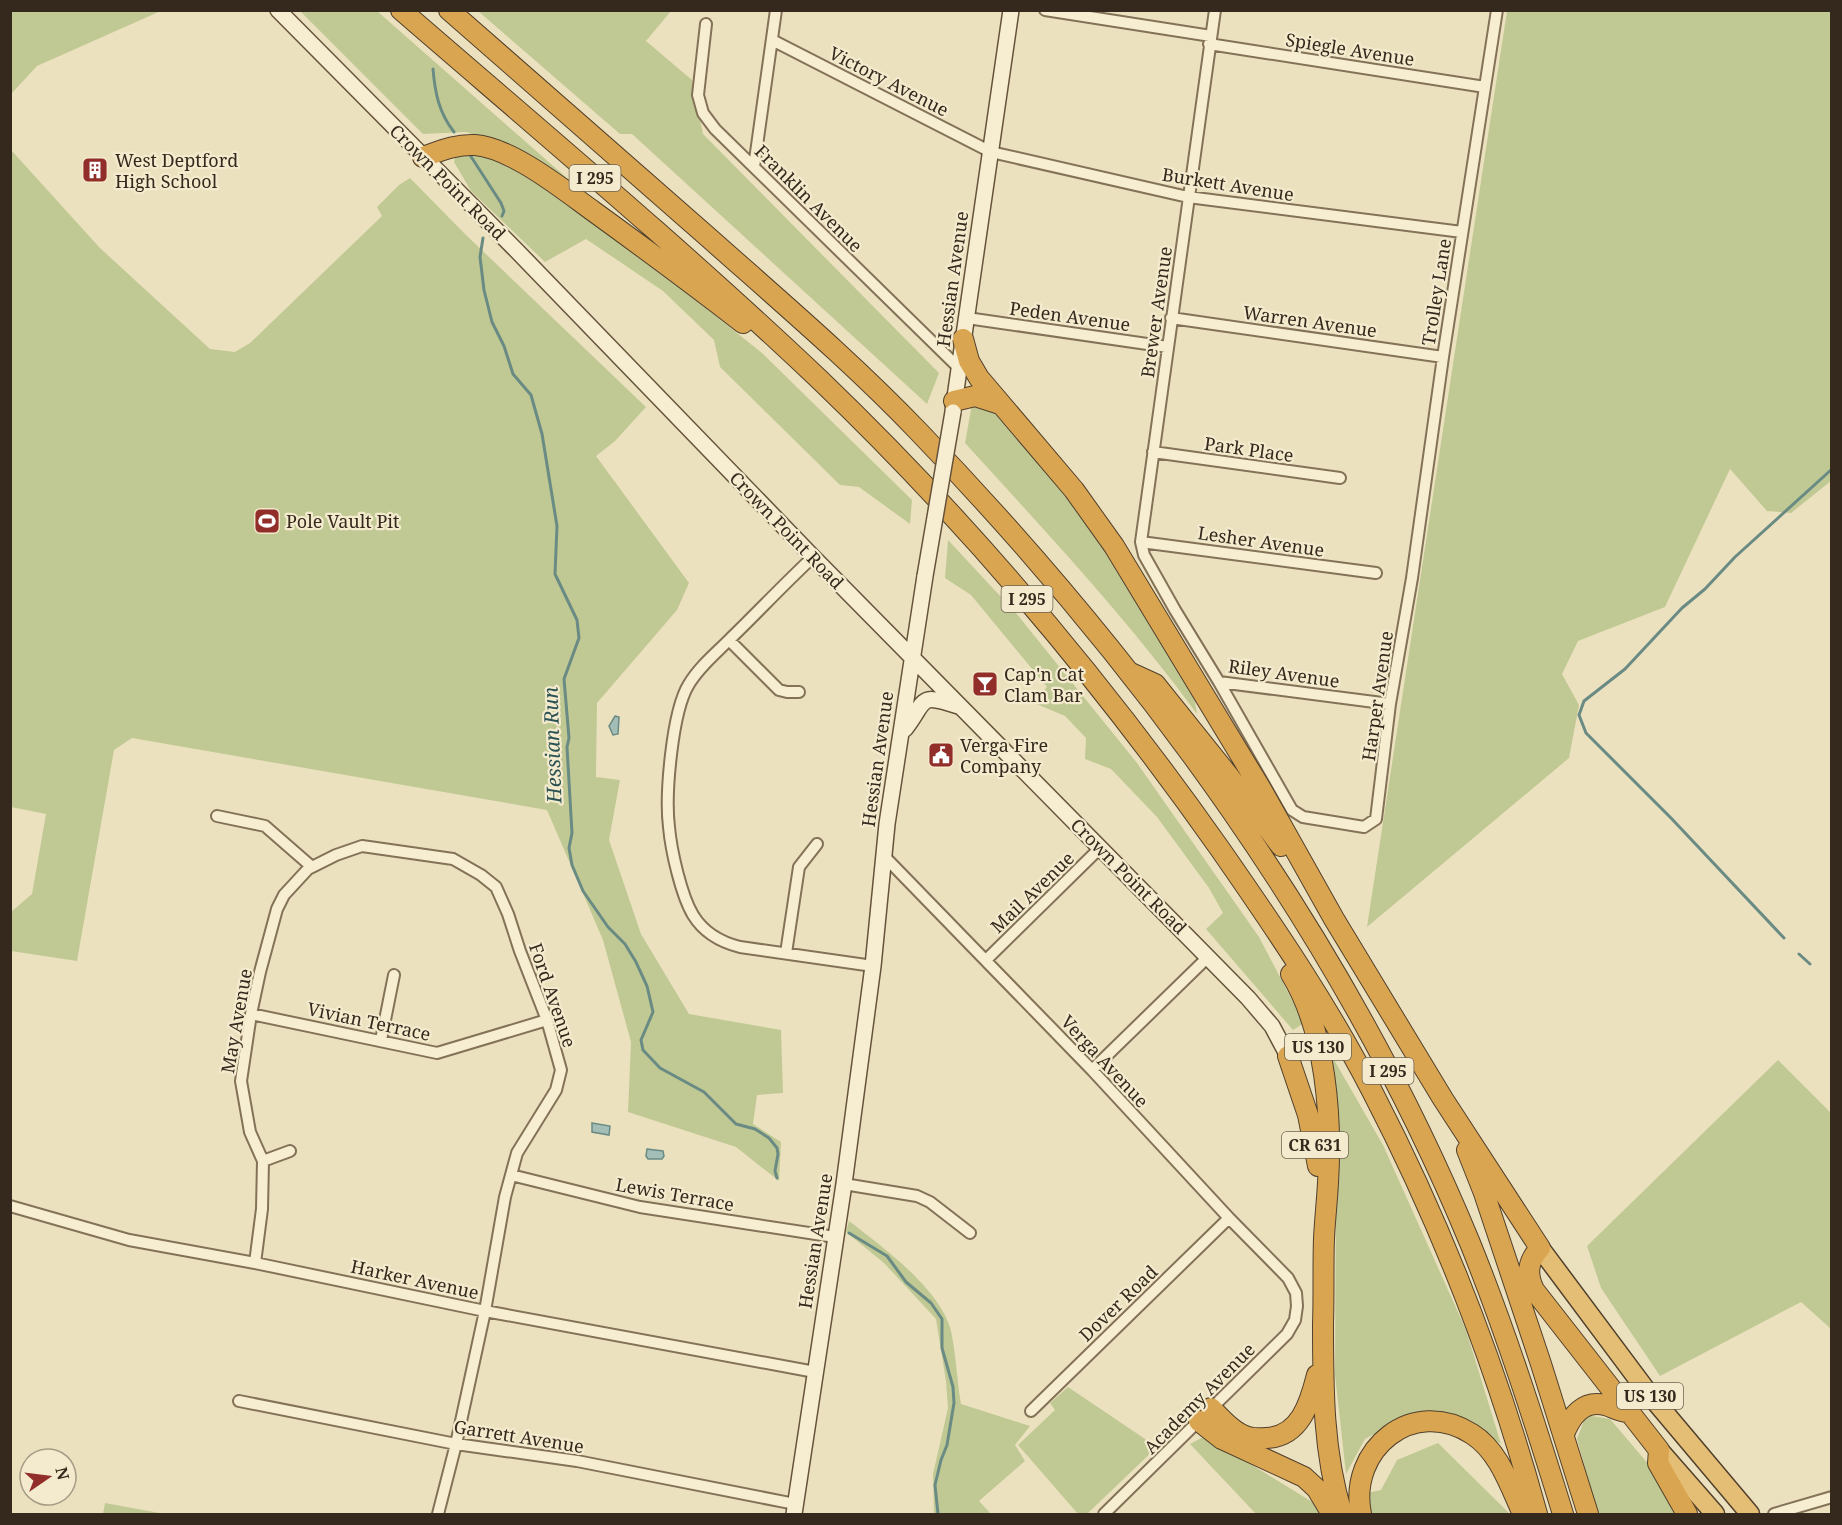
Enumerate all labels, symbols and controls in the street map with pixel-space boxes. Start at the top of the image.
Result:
street label: Spiegle Avenue [1284,27,1416,71]
street label: Victory Avenue [825,41,953,121]
street label: Crown Point Road [385,119,511,245]
street label: Franklin Avenue [750,139,868,257]
place label: West Deptford High School [115,148,238,193]
building icon: West Deptford High School [80,155,110,185]
street label: Burkett Avenue [1160,162,1296,206]
road number: I 295 [570,165,620,191]
street label: Hessian Avenue [931,210,973,348]
street label: Trolley Lane [1416,237,1456,347]
street label: Brewer Avenue [1135,245,1177,379]
street label: Peden Avenue [1008,296,1132,336]
street label: Warren Avenue [1242,300,1378,342]
street label: Park Place [1203,431,1295,467]
street label: Crown Point Road [725,466,849,594]
sports icon: Pole Vault Pit [252,506,282,536]
place label: Pole Vault Pit [286,509,399,533]
street label: Lesher Avenue [1196,520,1326,562]
road number: I 295 [1002,586,1052,612]
street label: Harper Avenue [1356,629,1398,763]
street label: Riley Avenue [1227,653,1341,693]
place label: Cap'n Cat Clam Bar [1004,662,1084,707]
bar icon: Cap'n Cat Clam Bar [970,669,1000,699]
water label: Hessian Run [536,686,568,805]
street label: Hessian Avenue [856,690,898,828]
place label: Verga Fire Company [960,733,1048,778]
public building icon: Verga Fire Company [926,740,956,770]
street label: Crown Point Road [1066,813,1192,939]
street label: Mail Avenue [985,846,1079,938]
street label: Ford Avenue [524,940,582,1050]
street label: May Avenue [215,967,257,1075]
street label: Vivian Terrace [305,996,433,1046]
street label: Verga Avenue [1056,1010,1154,1112]
road number: US 130 [1285,1034,1351,1060]
road number: I 295 [1362,1058,1414,1084]
road number: CR 631 [1282,1132,1348,1158]
street label: Lewis Terrace [614,1172,736,1216]
street label: Hessian Avenue [792,1172,838,1310]
street label: Harker Avenue [349,1254,481,1304]
street label: Dover Road [1074,1260,1162,1346]
street label: Academy Avenue [1138,1337,1260,1459]
road number: US 130 [1617,1383,1683,1409]
street label: Garrett Avenue [452,1414,586,1458]
north arrow [18,1447,78,1507]
text: N [50,1465,75,1483]

